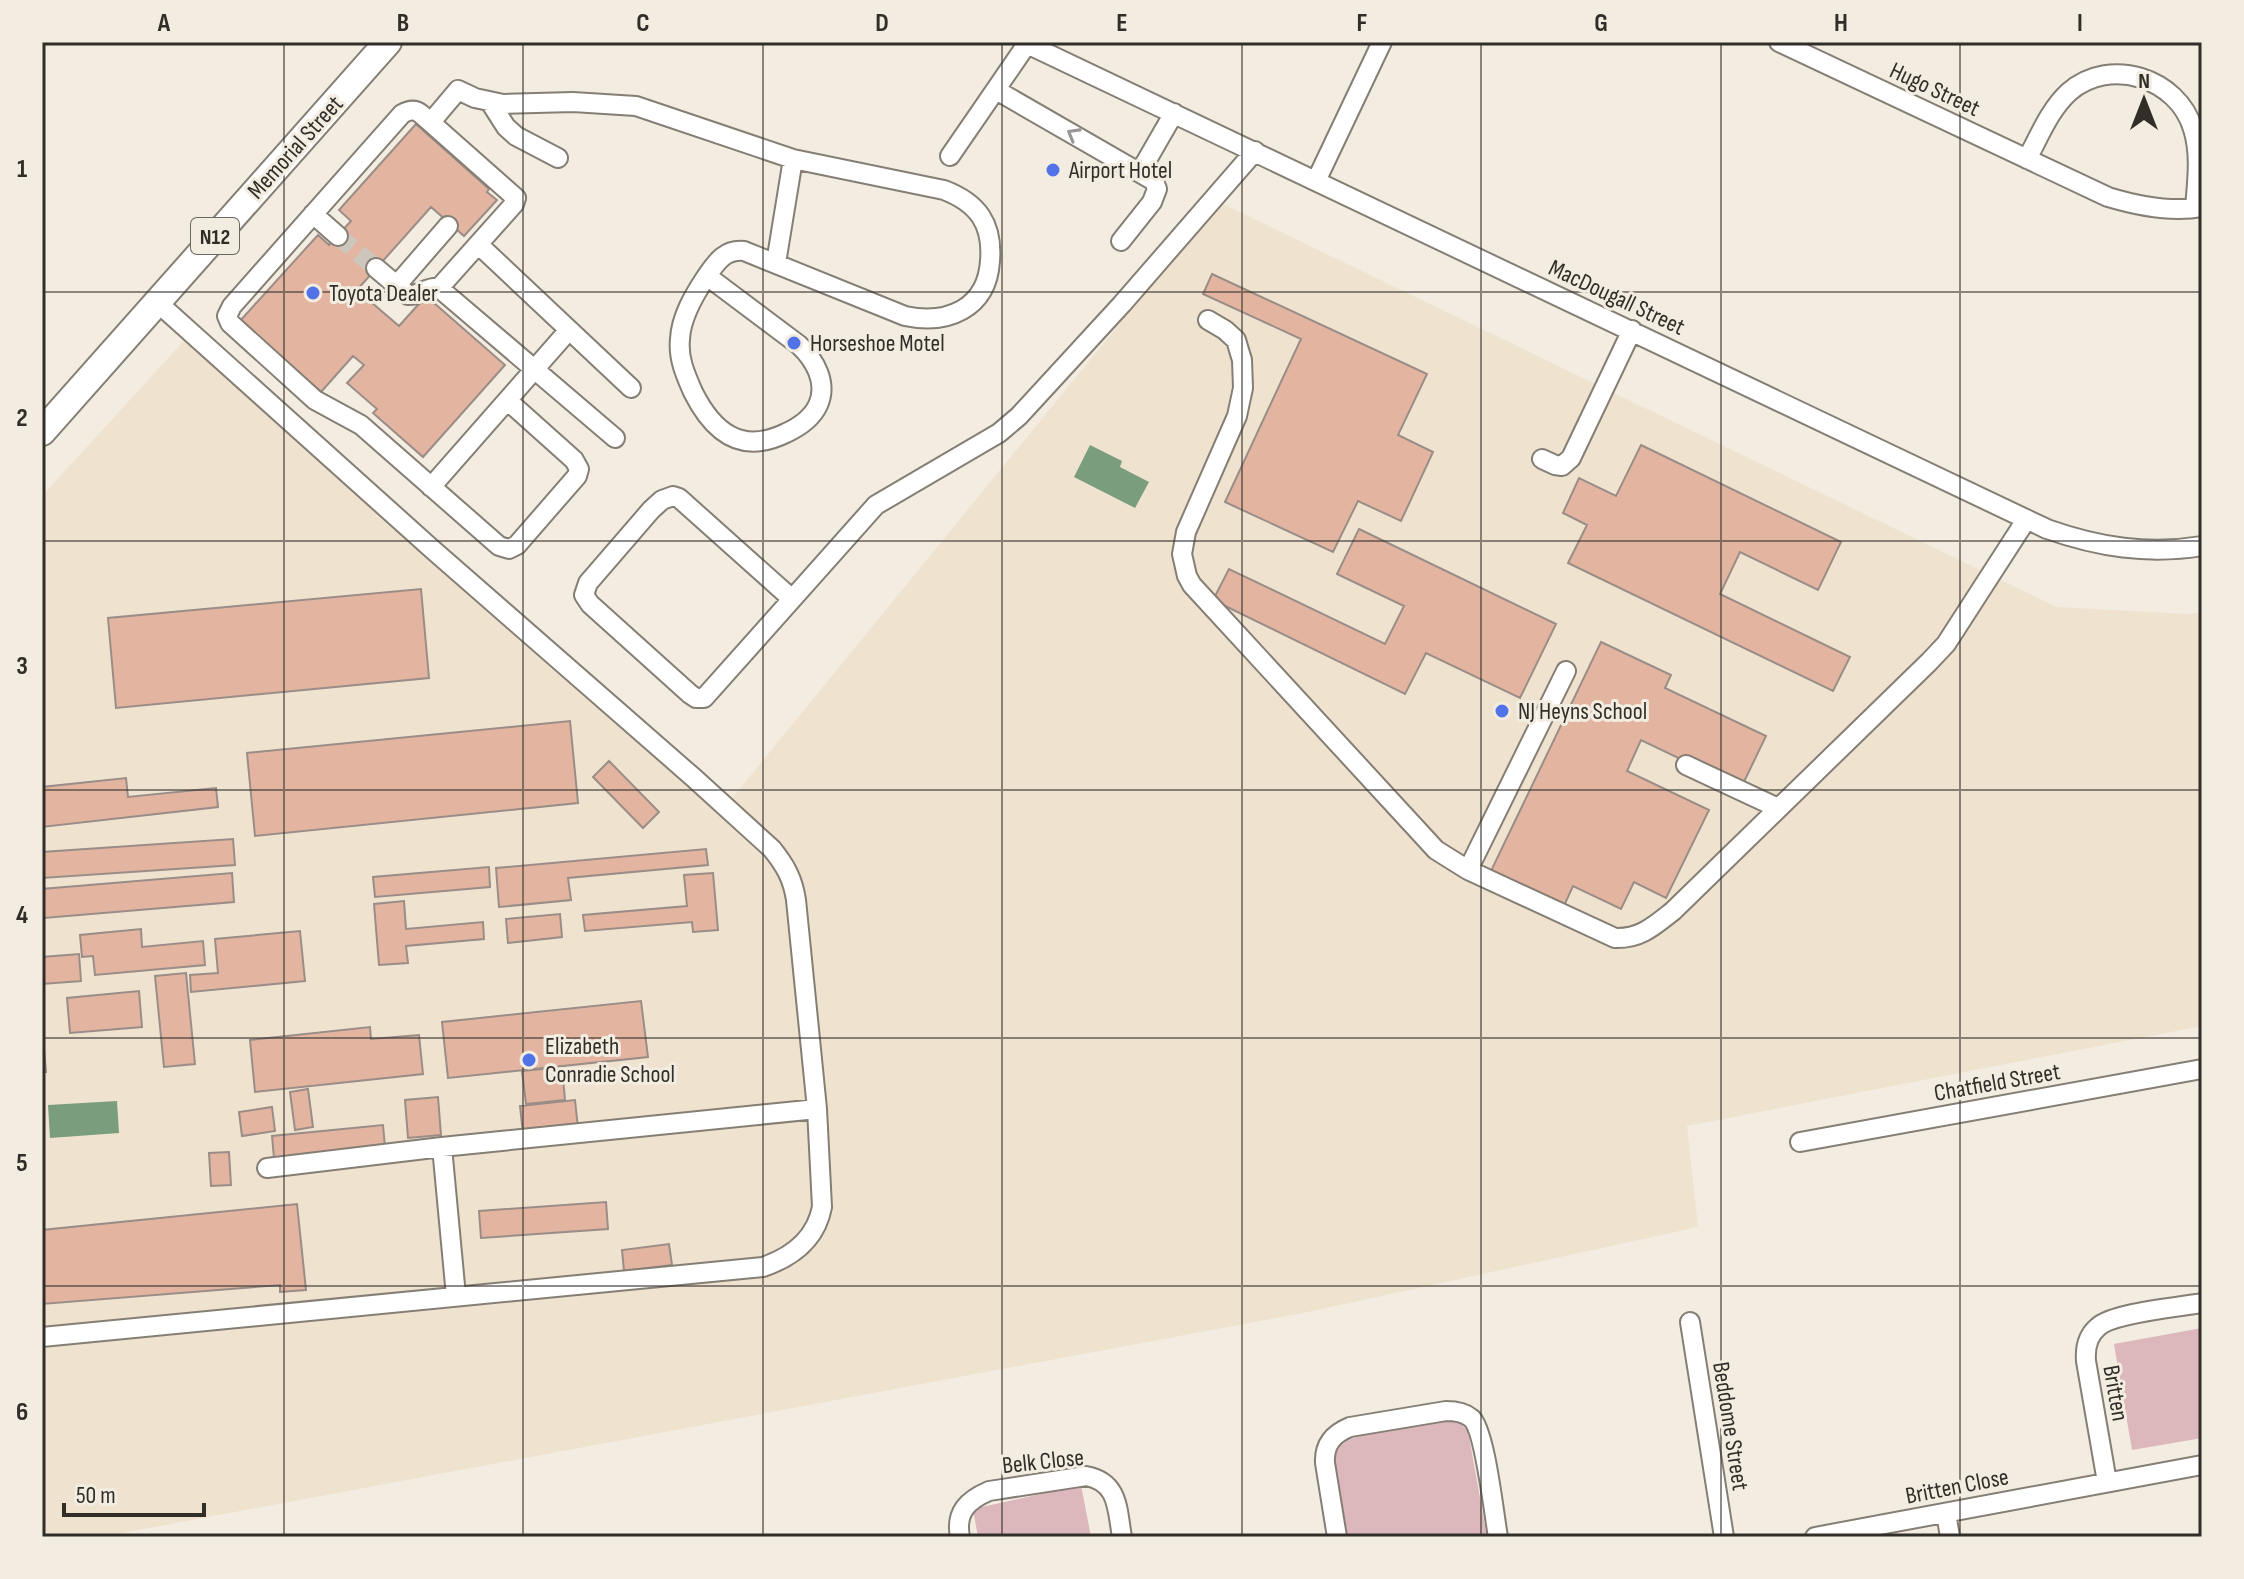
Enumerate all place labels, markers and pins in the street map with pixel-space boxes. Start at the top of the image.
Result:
place label: Airport Hotel [1068,156,1172,185]
marker: Airport Hotel [1044,161,1062,179]
place label: Toyota Dealer [329,279,438,308]
marker: Toyota Dealer [304,284,322,302]
place label: Horseshoe Motel [810,329,945,358]
marker: Horseshoe Motel [785,334,803,352]
place label: NJ Heyns School [1518,697,1647,726]
marker: NJ Heyns School [1493,702,1511,720]
place label: Elizabeth Conradie School [545,1032,675,1089]
marker: Elizabeth Conradie School [520,1051,538,1069]

